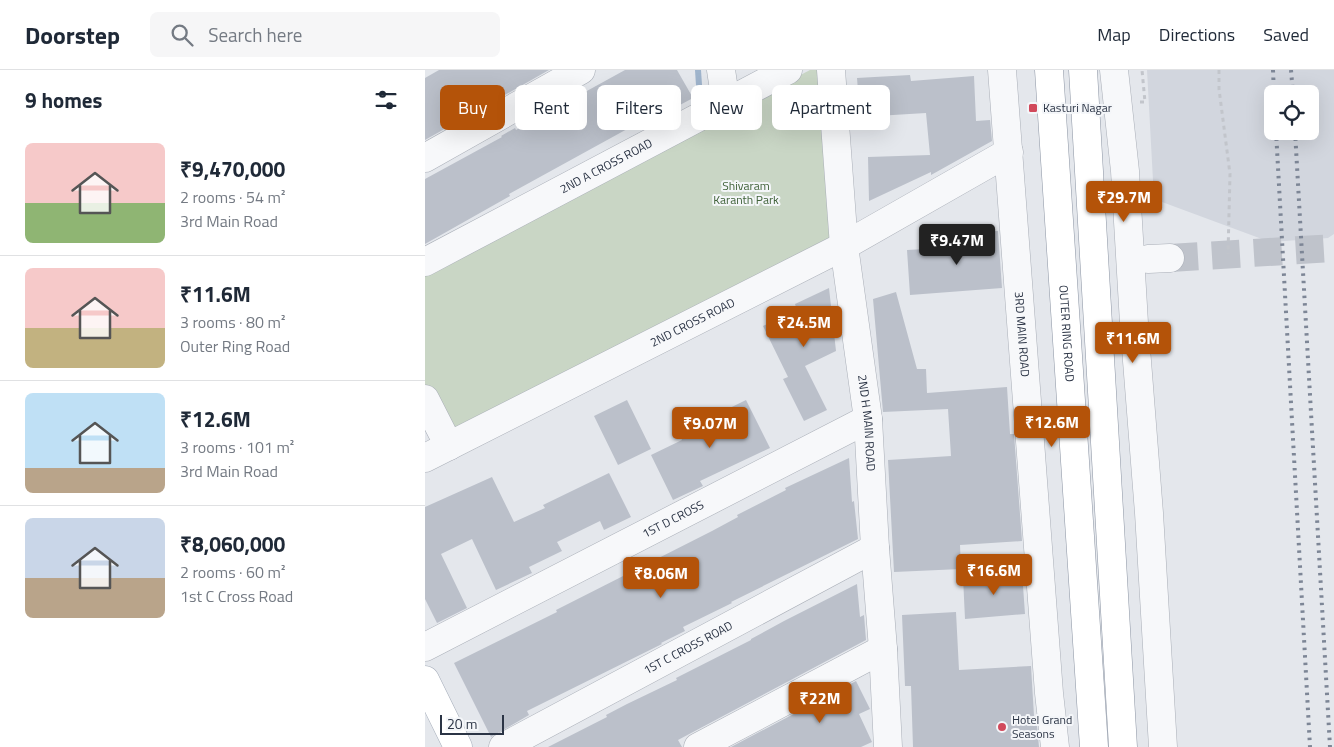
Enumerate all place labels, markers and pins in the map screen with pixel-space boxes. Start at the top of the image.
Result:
place label: Kasturi Nagar [1043,98,1112,117]
marker: Kasturi Nagar [1027,102,1039,114]
pin: ₹29.7M [1083,180,1165,223]
pin: ₹9.47M [916,224,998,266]
pin: ₹24.5M [763,306,845,348]
pin: ₹11.6M [1092,322,1174,364]
pin: ₹9.07M [669,406,751,449]
pin: ₹12.6M [1011,406,1093,448]
pin: ₹16.6M [953,554,1035,596]
pin: ₹8.06M [620,556,702,599]
pin: ₹22M [790,682,850,724]
place label: Hotel Grand Seasons [1012,710,1072,743]
marker: Hotel Grand Seasons [996,721,1008,733]

